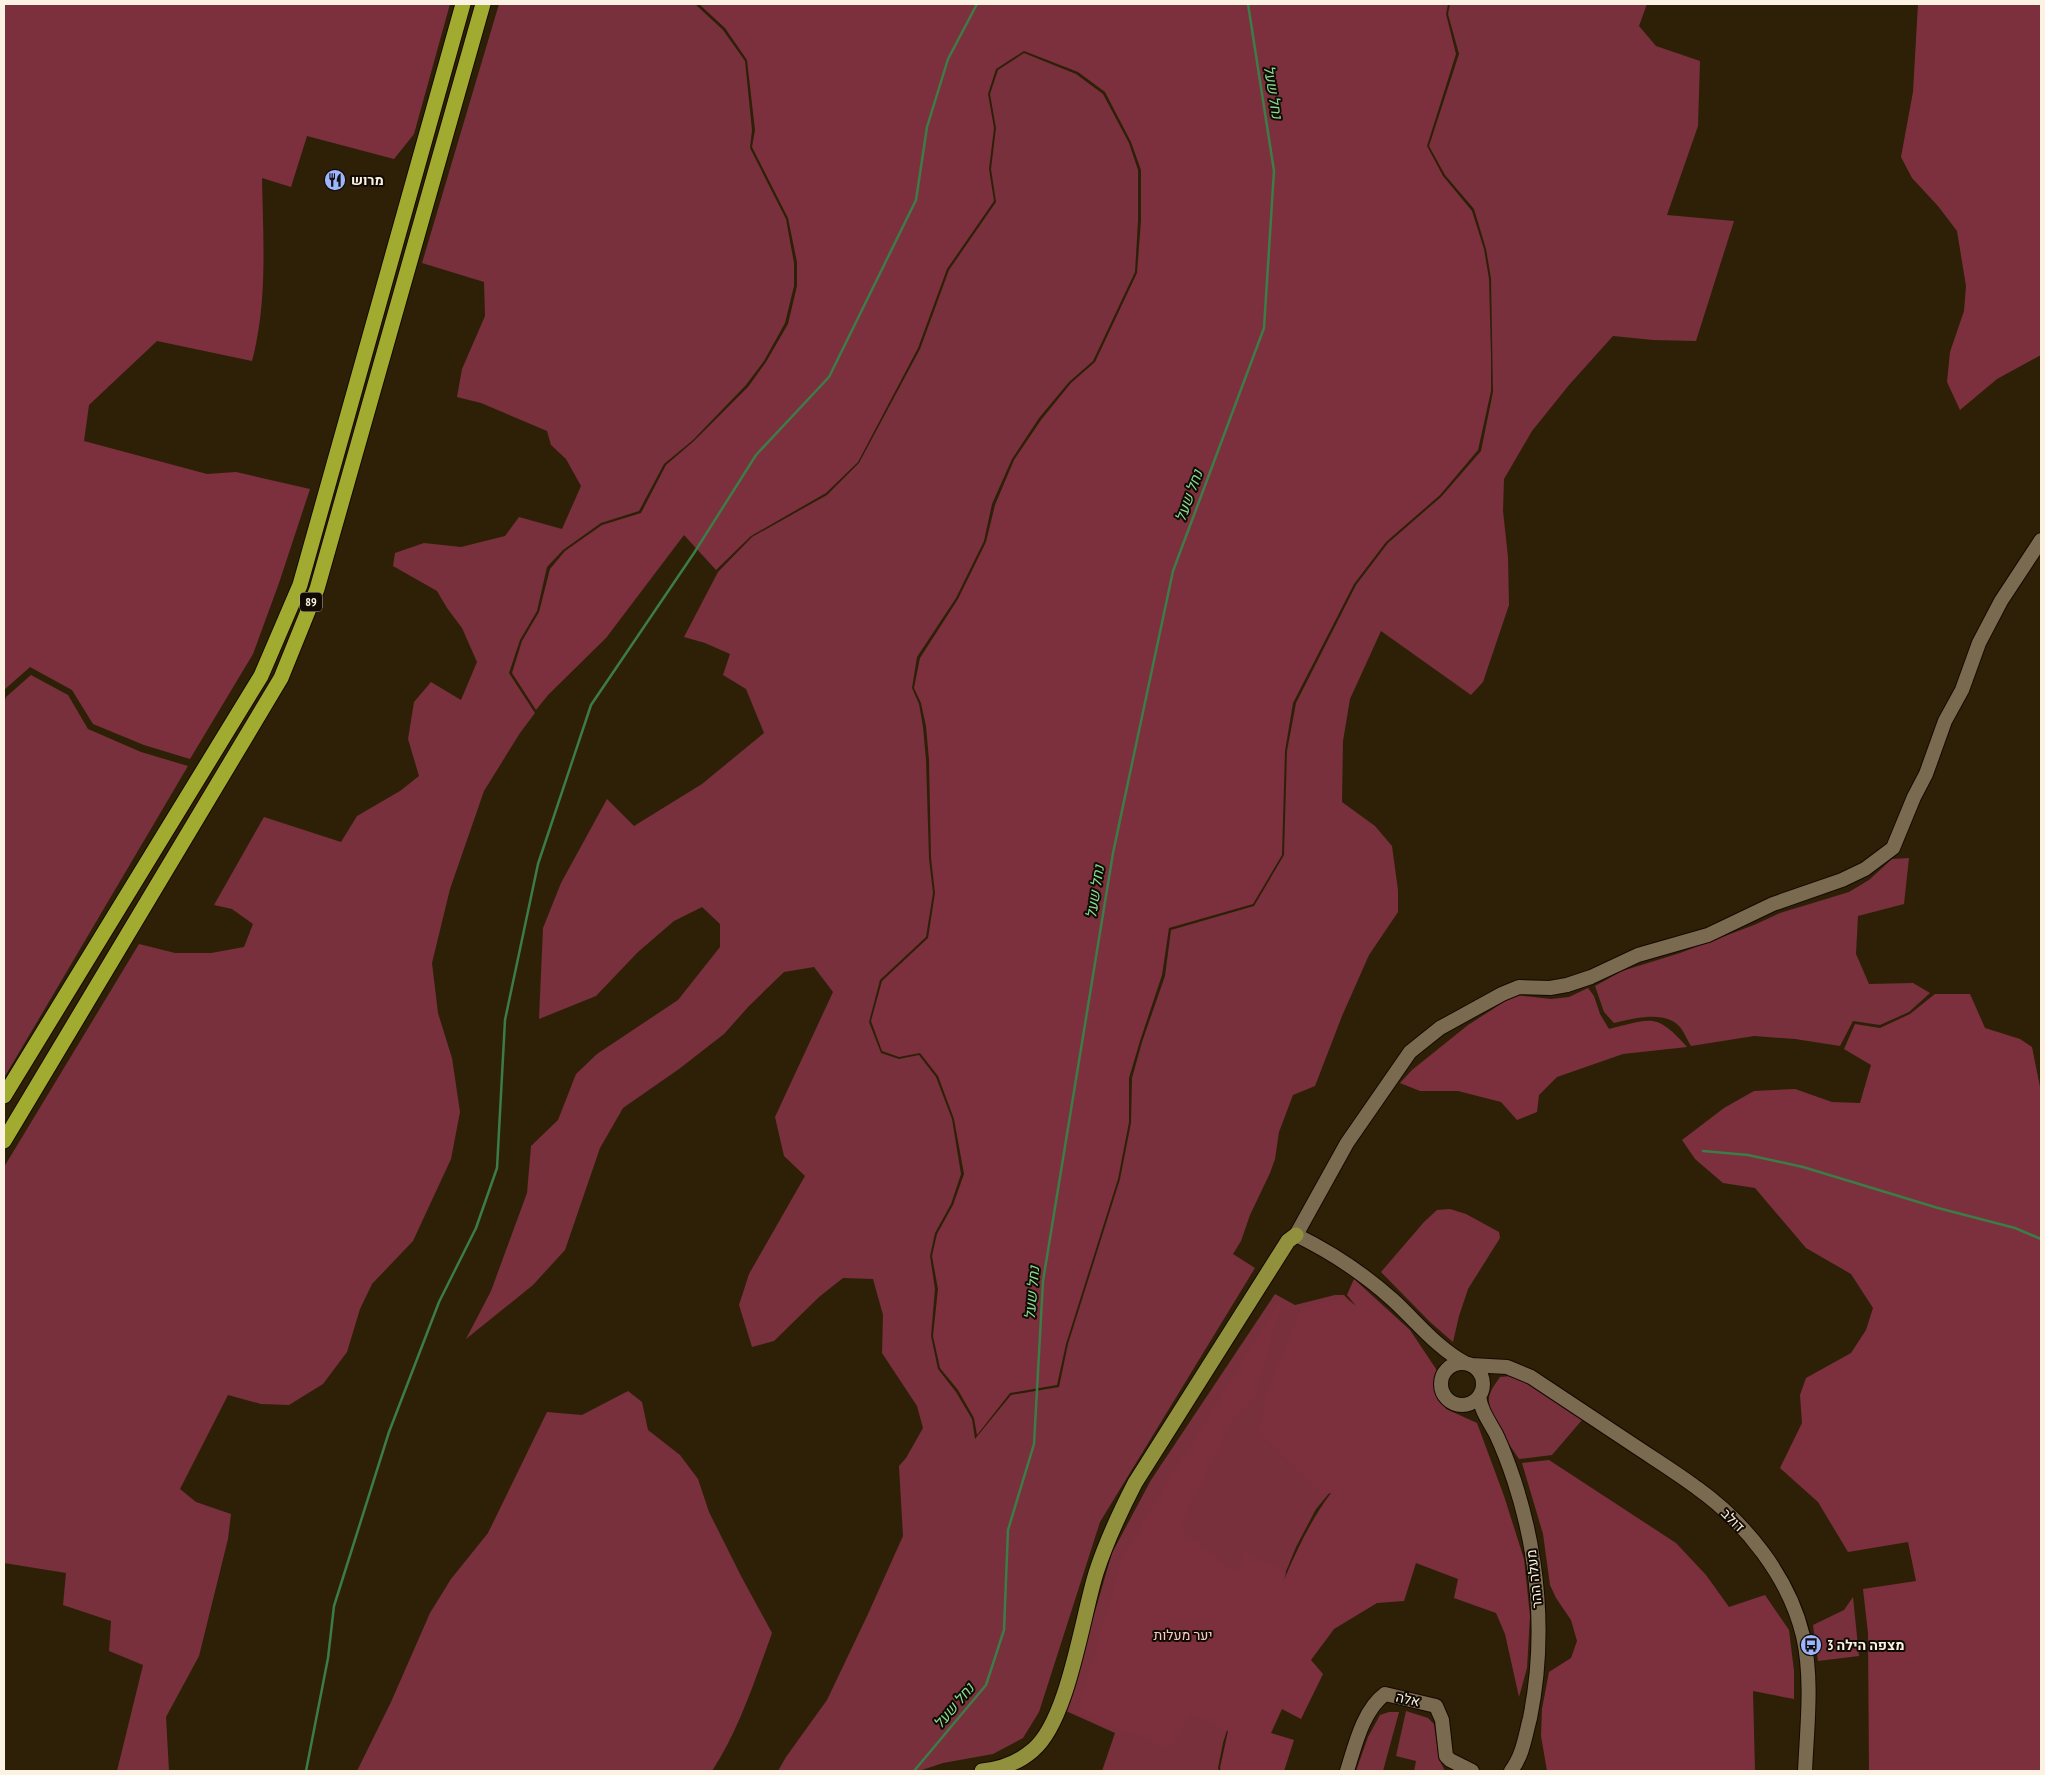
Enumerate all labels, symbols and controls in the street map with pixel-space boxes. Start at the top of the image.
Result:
water label: נחל שעל [1260,64,1287,121]
restaurant icon: מרוש [323,168,347,192]
place label: מרוש [351,171,384,189]
water label: נחל שעל [1170,466,1207,524]
road number: 89 [300,592,322,612]
water label: נחל שעל [1081,862,1108,920]
water label: נחל שעל [1020,1264,1043,1321]
street label: דולב [1717,1504,1749,1536]
street label: מעלה ההר [1522,1549,1546,1609]
park label: יער מעלות [1153,1626,1213,1644]
bus stop icon: מצפה הילה 3 [1799,1633,1823,1657]
place label: מצפה הילה 3 [1827,1636,1905,1654]
water label: נחל שעל [929,1678,979,1732]
street label: אלה [1394,1687,1422,1711]

